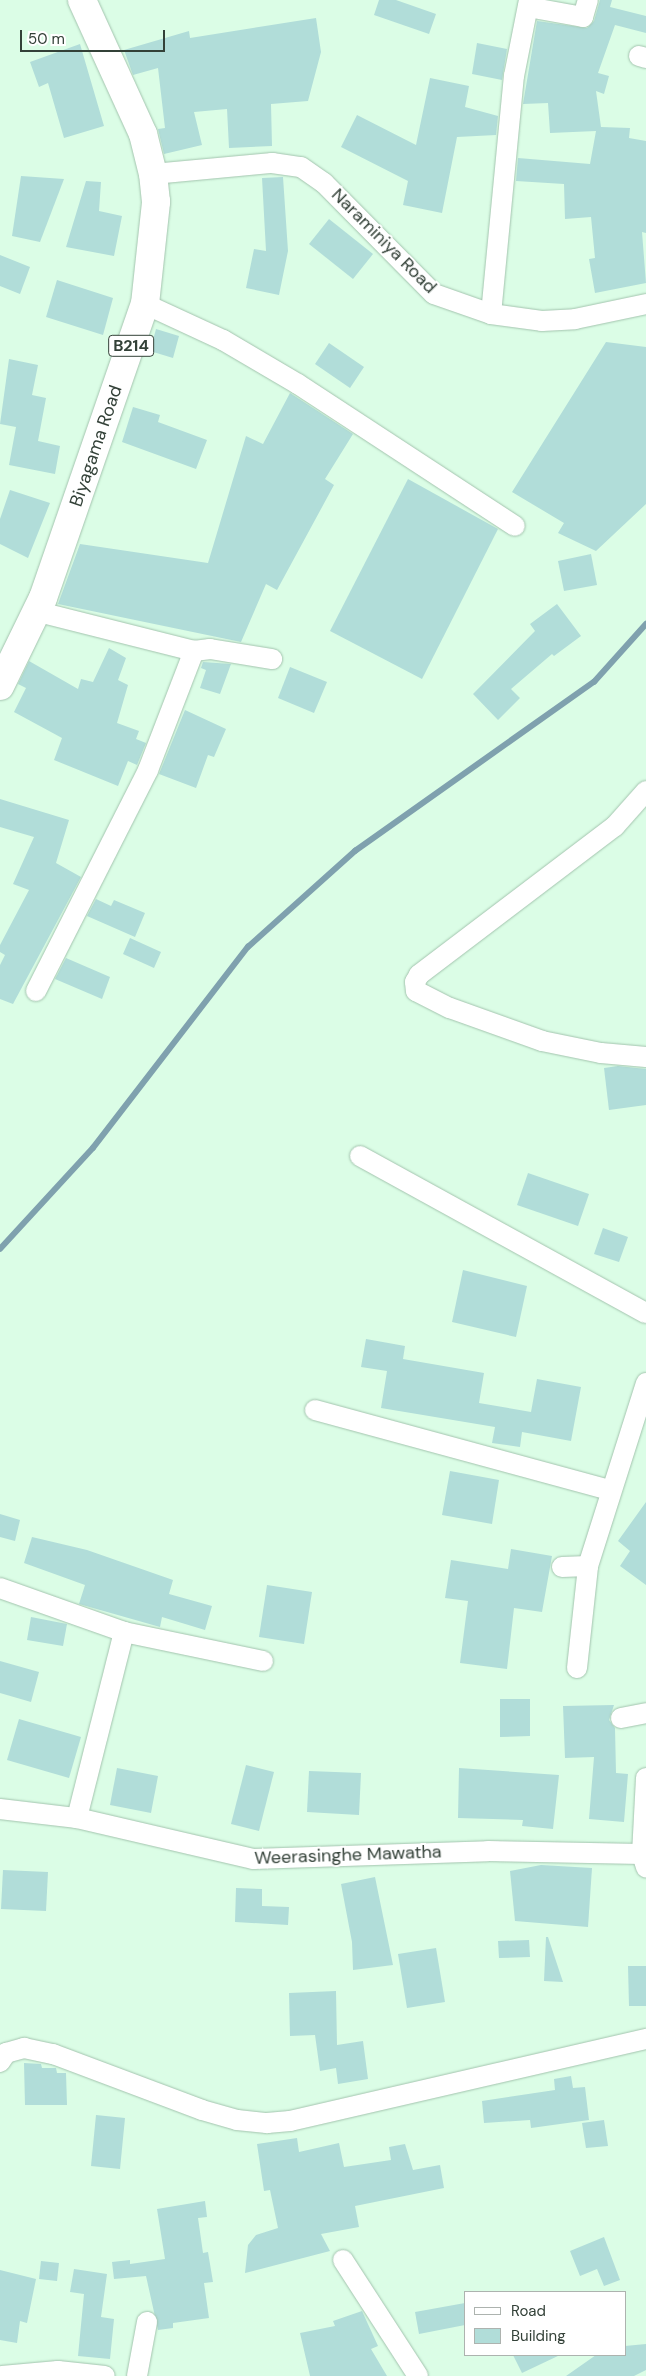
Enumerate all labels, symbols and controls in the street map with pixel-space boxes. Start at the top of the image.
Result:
scale bar [22,20,168,52]
text: 50 m [28,29,65,49]
street label: Naraminiya Road [327,184,441,298]
road number: B214 [107,332,155,360]
street label: Biyagama Road [65,383,127,509]
street label: Weerasinghe Mawatha [254,1841,442,1869]
legend [463,2291,626,2356]
text: Road [511,2301,546,2321]
text: Building [511,2326,566,2346]

